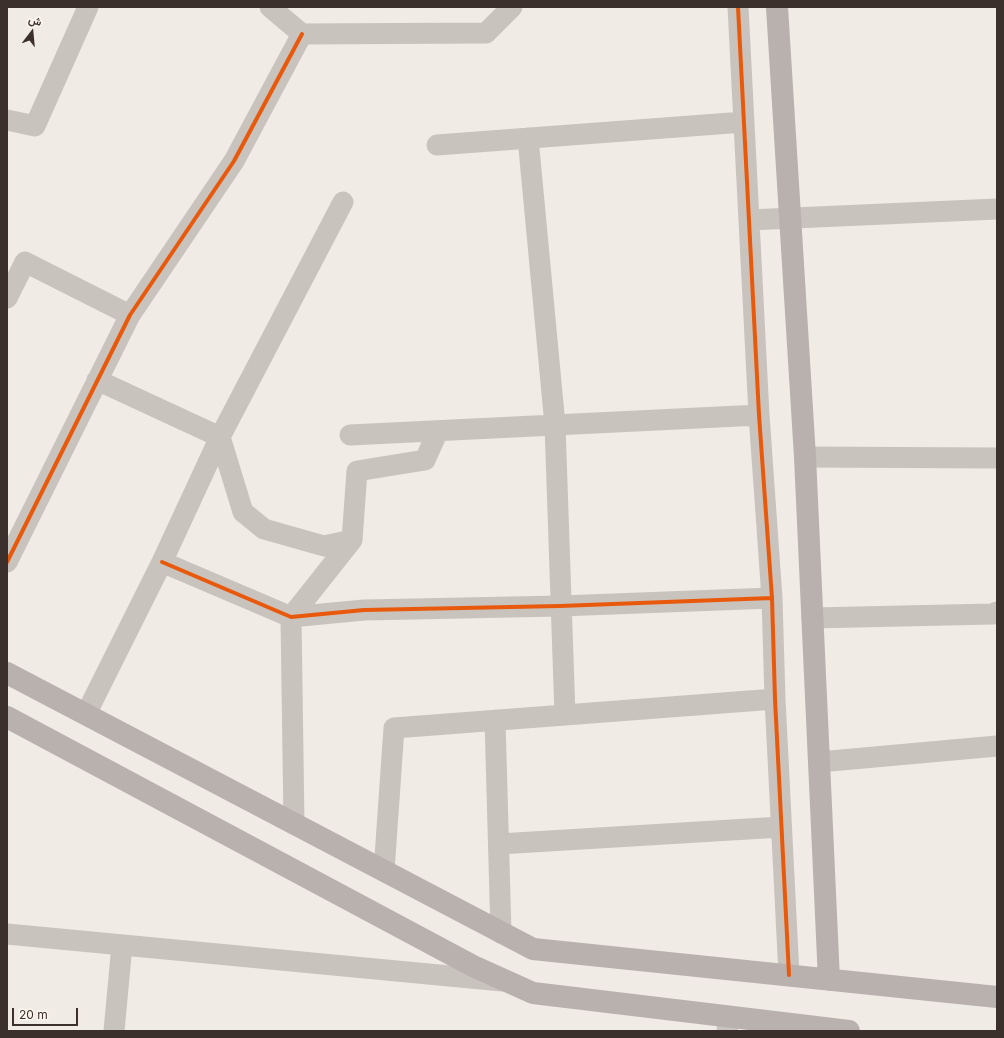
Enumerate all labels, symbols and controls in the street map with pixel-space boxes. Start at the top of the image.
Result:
north arrow [12,12,52,52]
text: ش [27,12,44,29]
scale bar [14,1000,80,1026]
text: 20 m [19,1007,48,1022]

